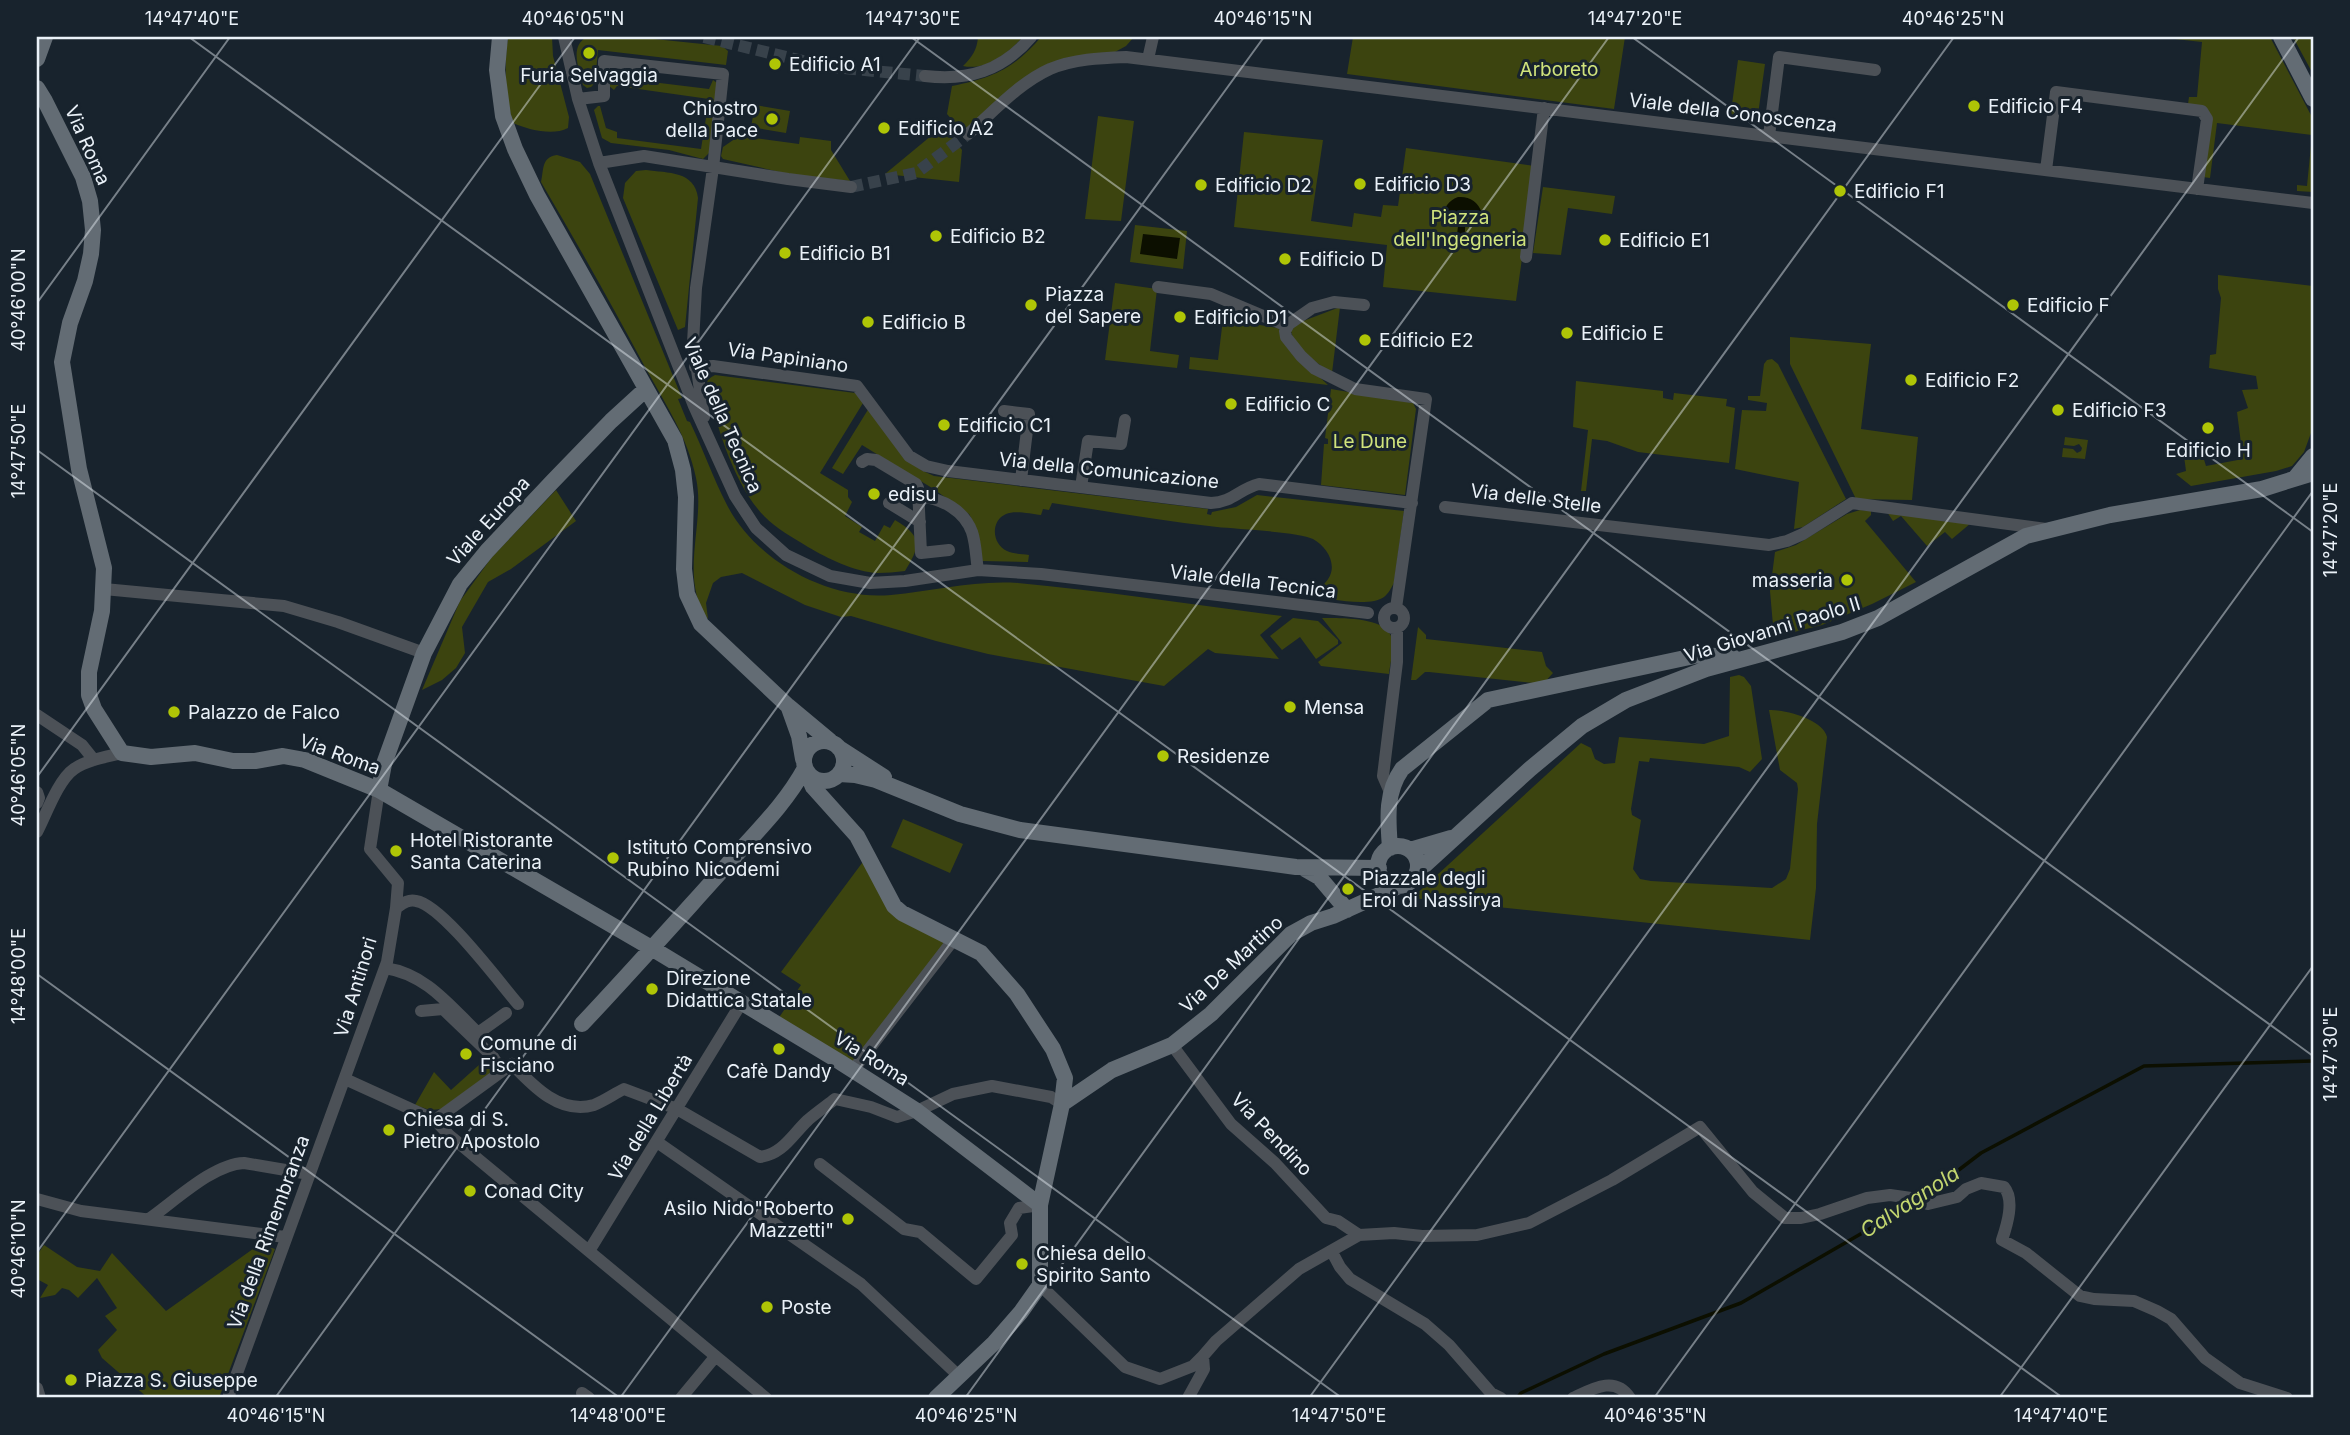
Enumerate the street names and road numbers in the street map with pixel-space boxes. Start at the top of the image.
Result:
street label: Viale della Conoscenza [1628,88,1838,137]
street label: Via Roma [60,102,115,188]
street label: Viale della Tecnica [678,334,767,496]
street label: Via Papiniano [726,338,850,377]
street label: Via della Comunicazione [998,448,1220,493]
street label: Viale Europa [442,472,535,571]
street label: Via delle Stelle [1469,479,1603,518]
street label: Viale della Tecnica [1168,560,1338,603]
street label: Via Giovanni Paolo II [1681,592,1863,667]
street label: Via Roma [296,729,383,780]
street label: Via De Martino [1175,911,1288,1018]
street label: Via Antinori [329,934,382,1040]
street label: Via Roma [830,1026,914,1091]
street label: Via della Libertà [603,1050,697,1185]
street label: Via Pendino [1226,1088,1317,1181]
street label: Via della Rimembranza [223,1132,314,1332]

